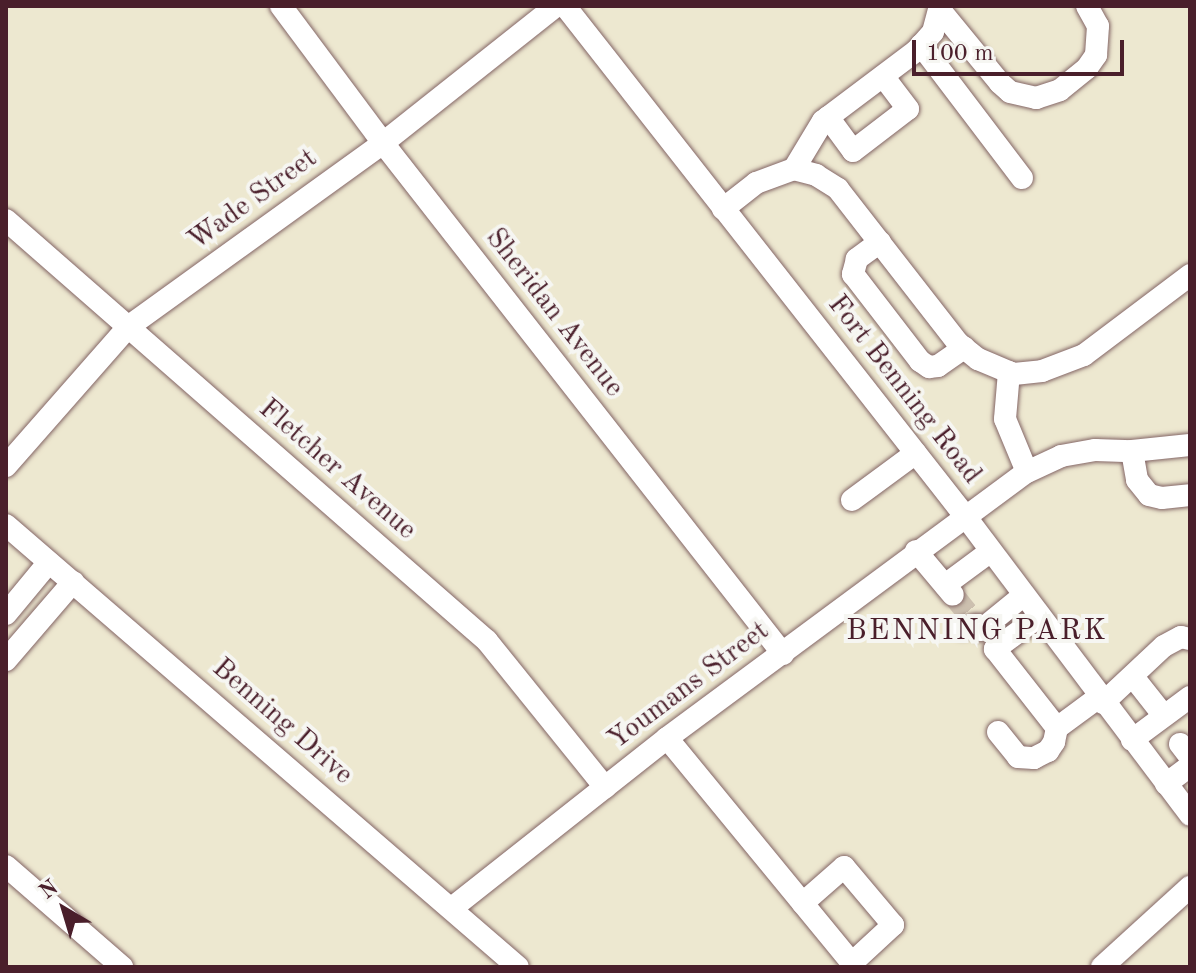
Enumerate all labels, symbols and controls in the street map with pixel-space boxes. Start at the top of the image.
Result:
scale bar [916,24,1128,74]
text: 100 m [926,42,994,66]
street label: Wade Street [182,142,324,258]
street label: Sheridan Avenue [478,222,630,404]
street label: Fort Benning Road [820,289,988,491]
street label: Fletcher Avenue [251,392,423,548]
district label: BENNING PARK [846,613,1108,649]
street label: Youmans Street [602,615,776,757]
street label: Benning Drive [205,652,359,792]
north arrow [24,869,104,949]
text: N [36,876,63,904]

